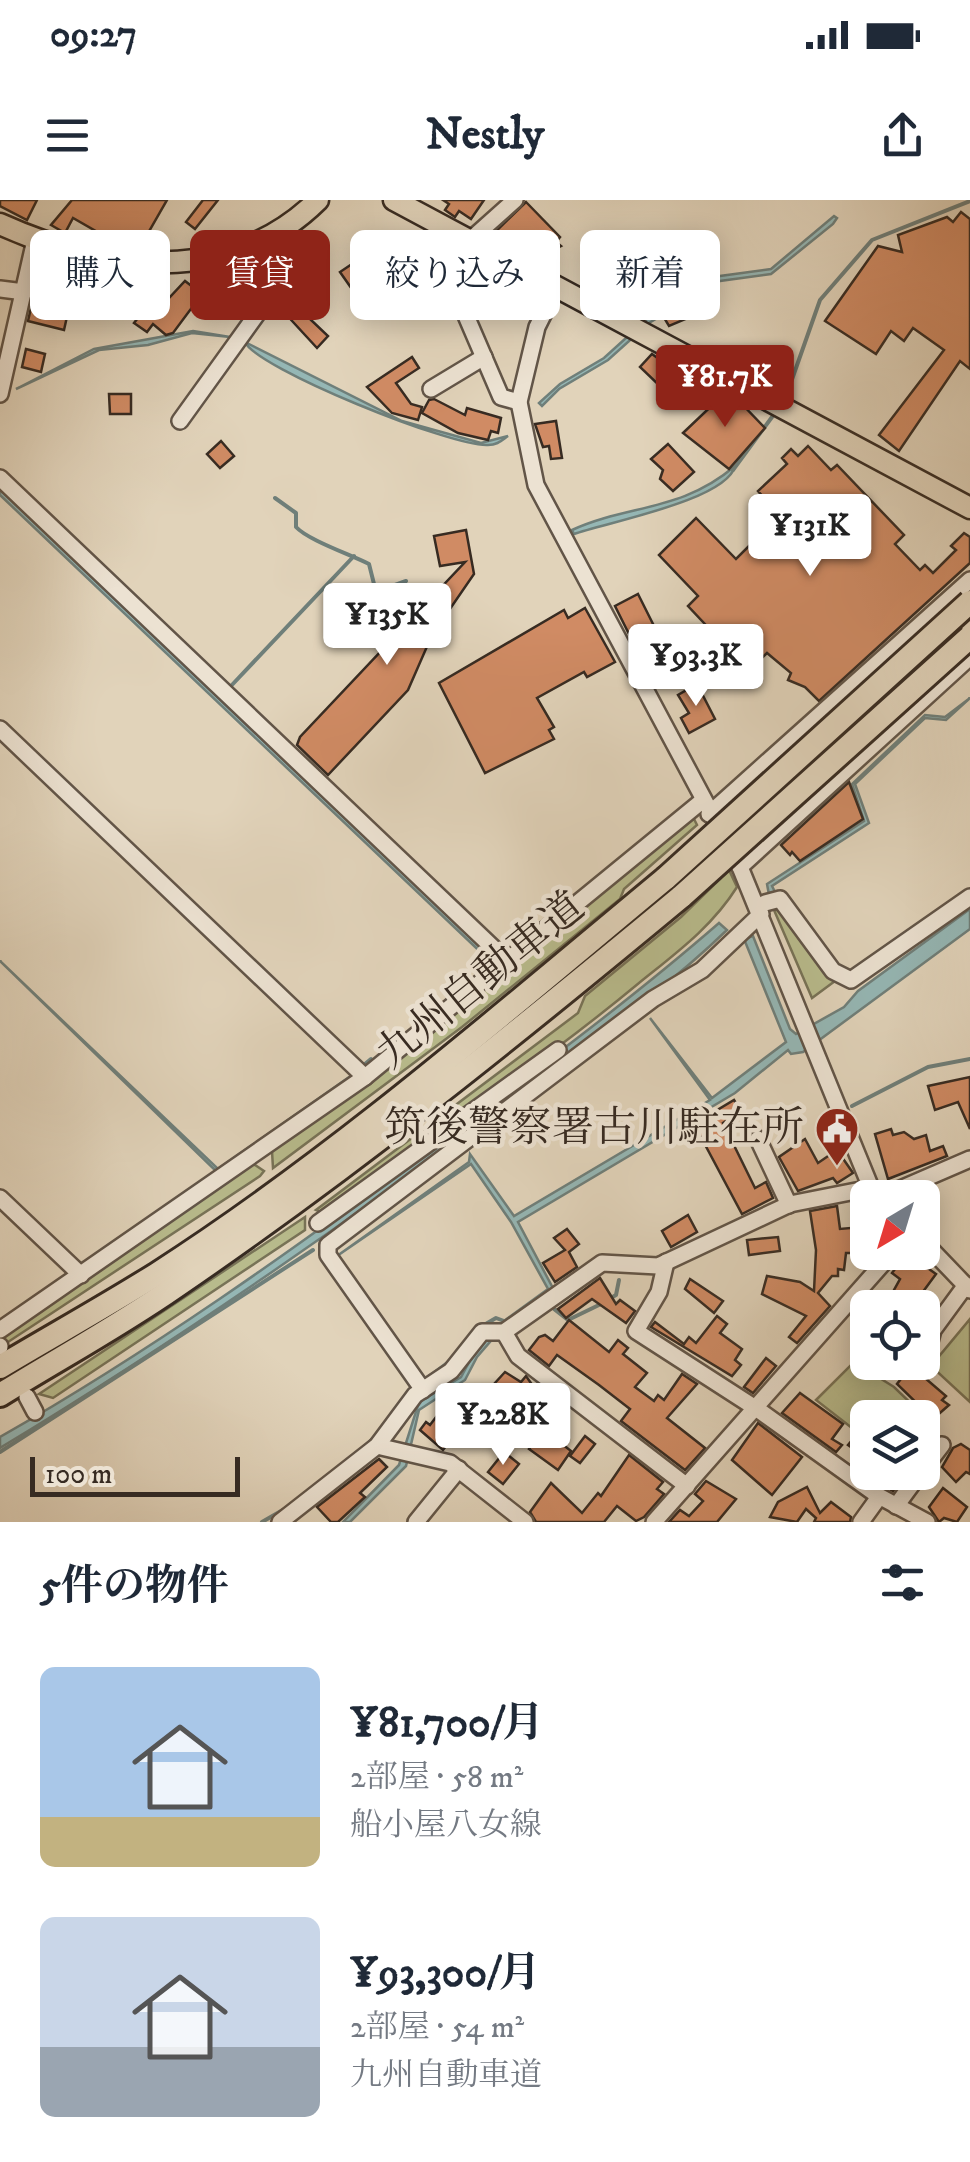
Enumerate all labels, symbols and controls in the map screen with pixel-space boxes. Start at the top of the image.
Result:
text: 09:27 [50,11,137,59]
text: Nestly [426,107,544,163]
icon: menu [40,108,95,163]
icon: share [875,108,930,163]
chip: 購入 [30,230,170,320]
chip: 賃貸 [190,230,330,320]
chip: 絞り込み [350,230,560,320]
chip: 新着 [580,230,720,320]
pin: ¥81.7K [644,345,806,430]
text: ¥81.7K [678,357,772,397]
pin: ¥131K [740,494,880,579]
text: ¥131K [770,506,850,546]
pin: ¥135K [317,583,457,668]
text: ¥135K [345,595,429,635]
pin: ¥93.3K [615,624,777,709]
text: ¥93.3K [650,636,742,676]
street label: 九州自動車道 [367,881,595,1081]
place label: 筑後警察署古川駐在所 [384,1103,804,1155]
public building icon: 筑後警察署古川駐在所 [814,1106,860,1167]
north arrow [850,1180,940,1270]
map controls [850,1180,940,1490]
button: locate [850,1290,940,1380]
pin: ¥228K [433,1383,573,1468]
text: ¥228K [457,1395,549,1435]
button: layers [850,1400,940,1490]
scale bar [30,1452,240,1496]
text: 100 m [45,1457,112,1492]
icon: filters [875,1555,930,1610]
text: 5件の物件 [40,1561,229,1613]
text: ¥81,700/月 [350,1698,544,1750]
icon: home [120,1707,240,1827]
text: 2部屋 · 58 m² [350,1758,523,1798]
text: 船小屋八女線 [350,1806,542,1846]
text: ¥93,300/月 [350,1948,540,2000]
icon: home [120,1957,240,2077]
text: 2部屋 · 54 m² [350,2008,524,2048]
text: 九州自動車道 [350,2056,542,2096]

